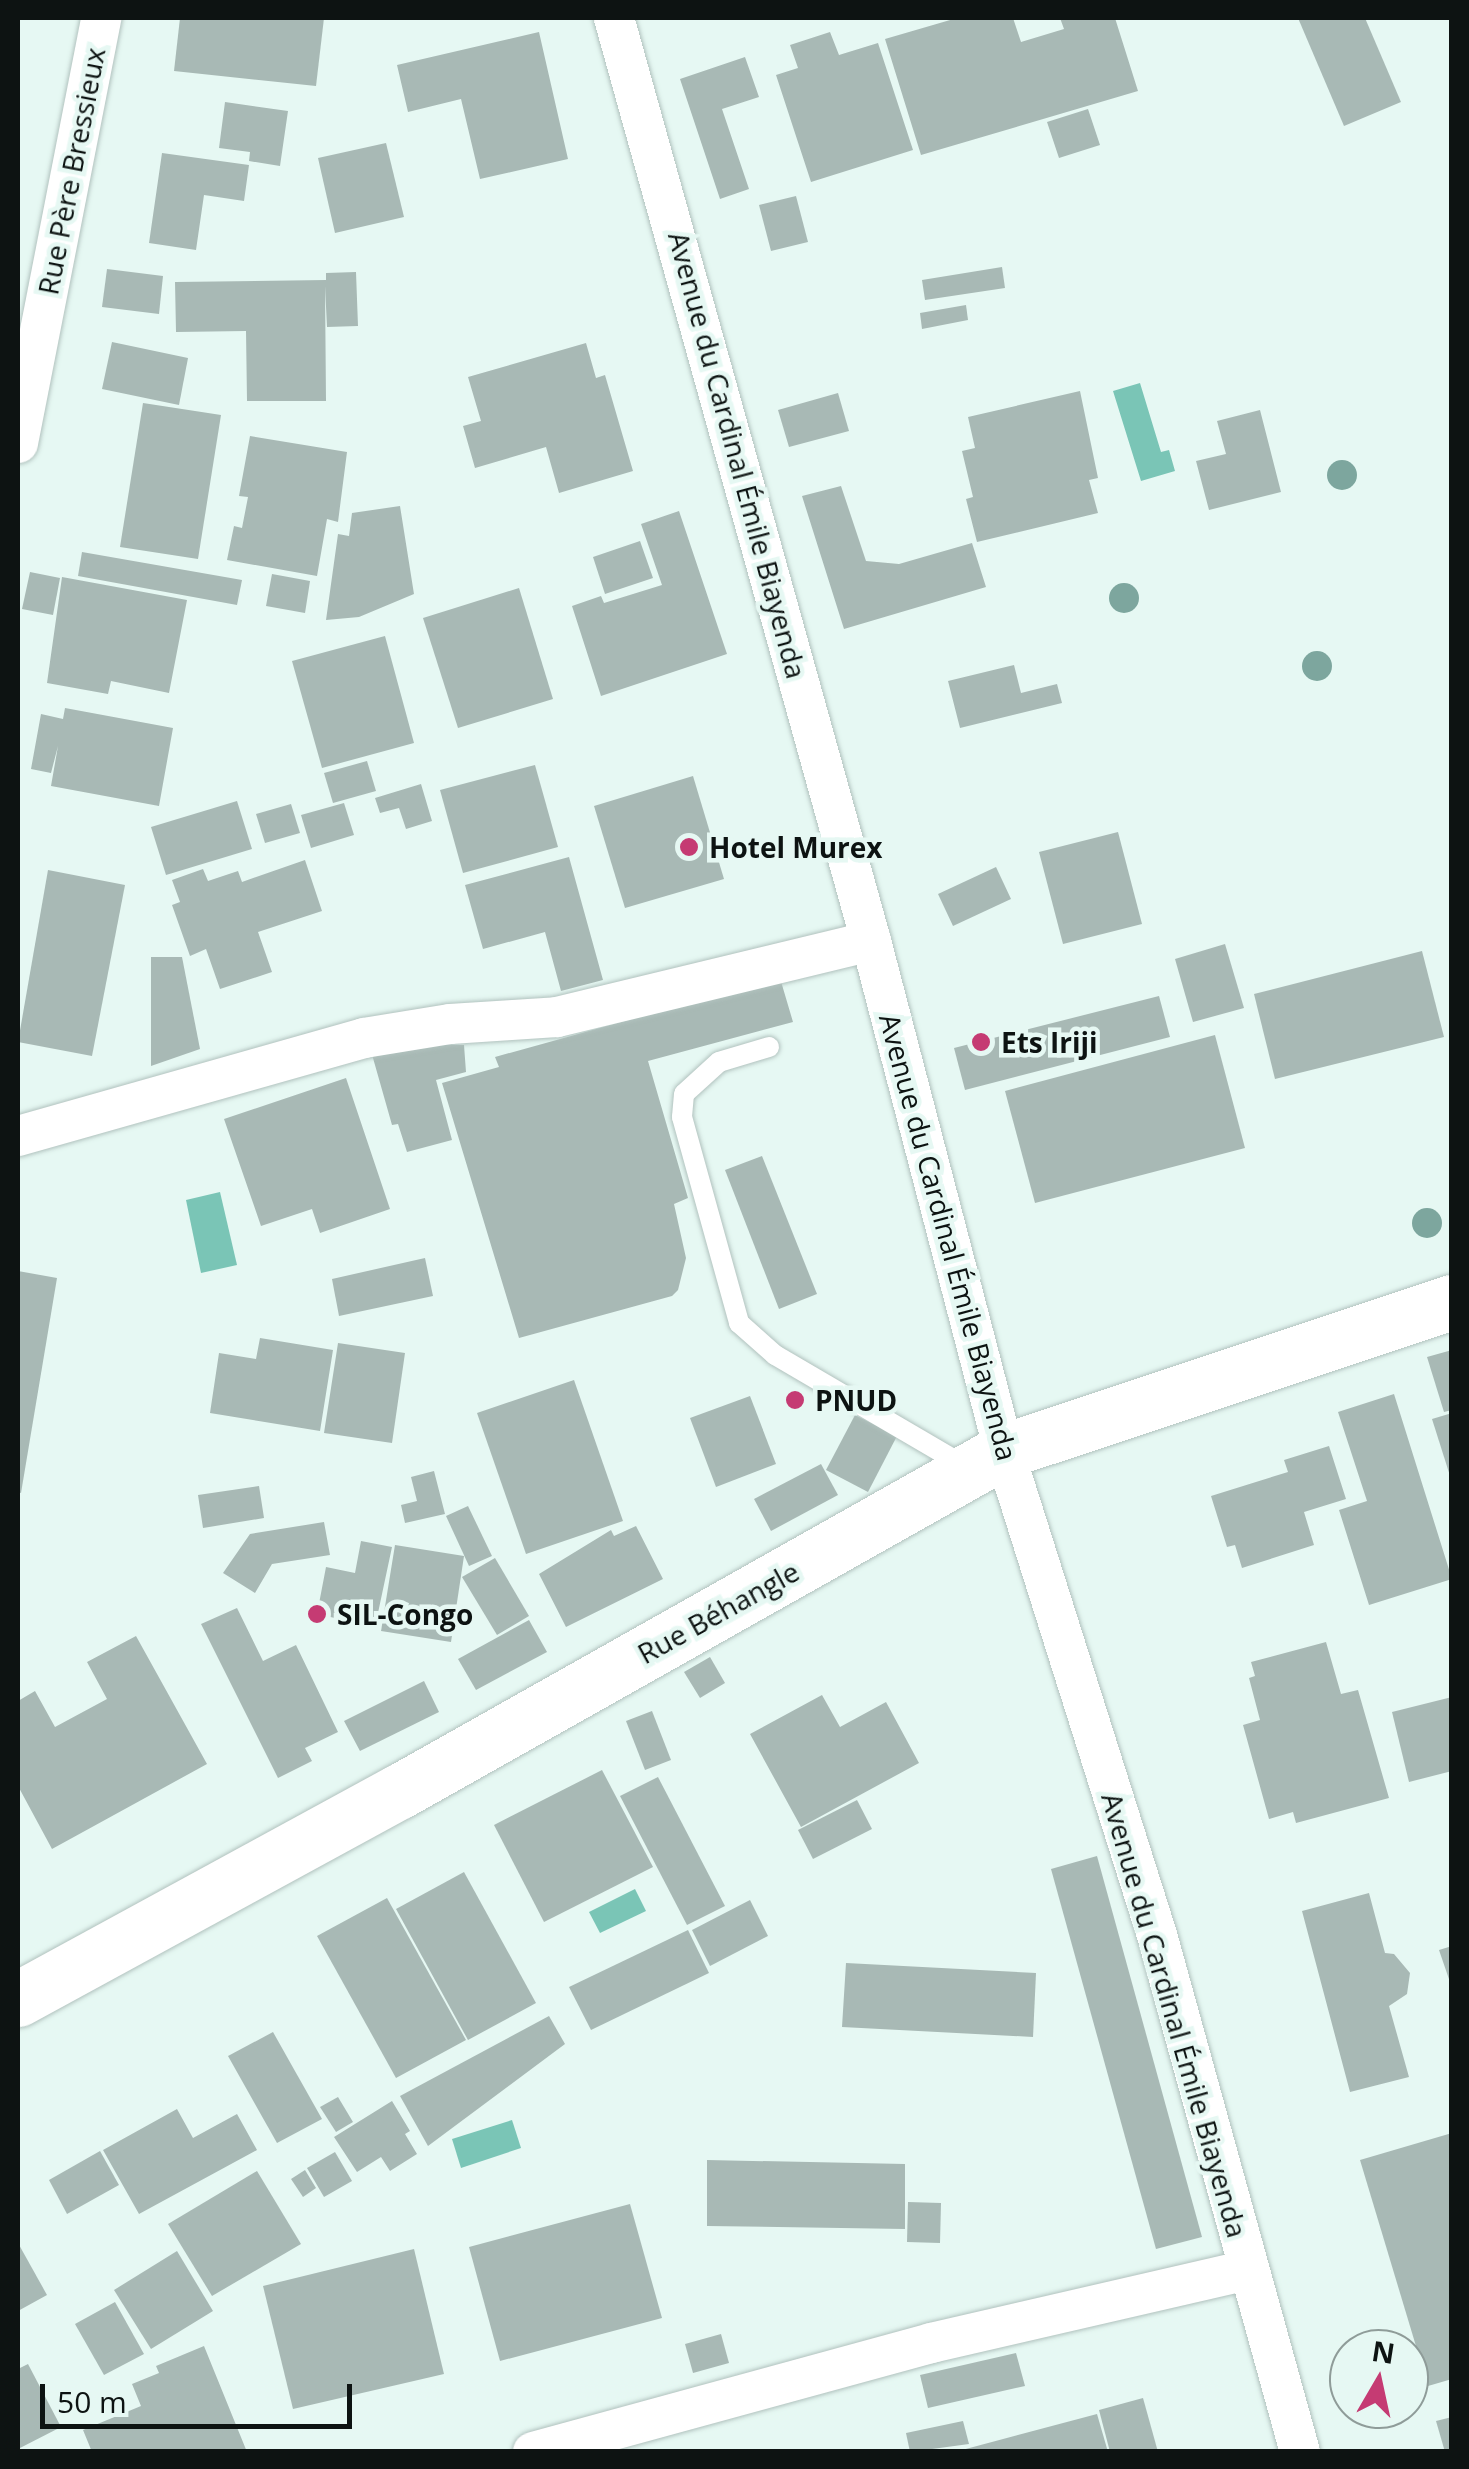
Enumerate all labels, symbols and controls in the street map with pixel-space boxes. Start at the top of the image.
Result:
street label: Rue Père Bressieux [31,45,111,297]
street label: Avenue du Cardinal Émile Biayenda [662,228,814,682]
place label: Hotel Murex [709,830,883,864]
marker: Hotel Murex [678,836,700,858]
street label: Avenue du Cardinal Émile Biayenda [873,1010,1025,1464]
place label: Ets Iriji [1001,1025,1098,1059]
marker: Ets Iriji [970,1031,992,1053]
place label: PNUD [815,1383,897,1417]
marker: PNUD [784,1389,806,1411]
street label: Rue Béhangle [632,1554,804,1670]
place label: SIL-Congo [337,1597,473,1631]
marker: SIL-Congo [306,1603,328,1625]
street label: Avenue du Cardinal Émile Biayenda [1095,1789,1255,2241]
north arrow [1329,2329,1429,2429]
text: N [1369,2331,1398,2372]
scale bar [45,2364,358,2426]
text: 50 m [57,2381,127,2422]

